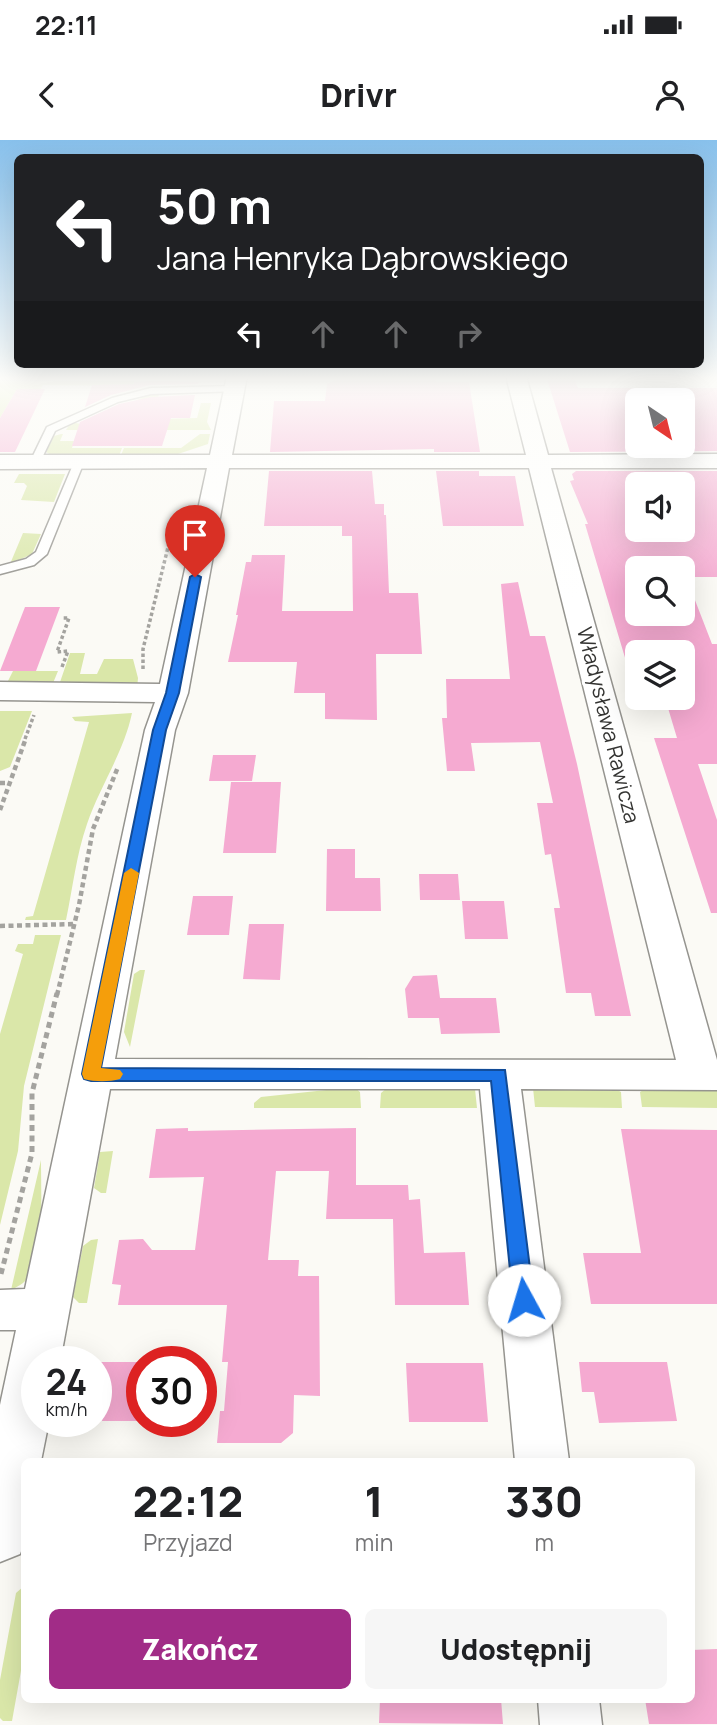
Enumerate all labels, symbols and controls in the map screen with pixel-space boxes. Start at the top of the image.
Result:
text: 22:11 [35,7,98,43]
text: Drivr [320,73,397,117]
icon: back [28,76,66,114]
icon: person [651,76,689,114]
text: 50 m [157,172,272,239]
icon: left [42,182,133,273]
text: Jana Henryka Dąbrowskiego [157,236,569,280]
icon: left [231,315,269,353]
icon: ahead [304,315,342,353]
icon: ahead [377,315,415,353]
icon: right [450,315,488,353]
north arrow [625,388,695,458]
map controls [625,388,695,710]
button: sound [625,472,695,542]
pin [165,505,225,577]
icon: arrive [176,516,214,554]
button: search [625,556,695,626]
street label: Władysława Rawicza [571,624,647,826]
button: layers [625,640,695,710]
position arrow [487,1263,561,1337]
speed limit sign: 30 [126,1346,217,1437]
text: 24 [46,1358,87,1406]
text: km/h [46,1397,87,1421]
text: 22:12 [133,1472,243,1530]
text: 1 [365,1472,384,1530]
text: 330 [505,1472,583,1530]
text: Przyjazd [143,1526,233,1558]
text: min [355,1526,393,1558]
text: m [534,1526,554,1558]
button: Zakończ [49,1609,351,1689]
button: Udostępnij [365,1609,667,1689]

